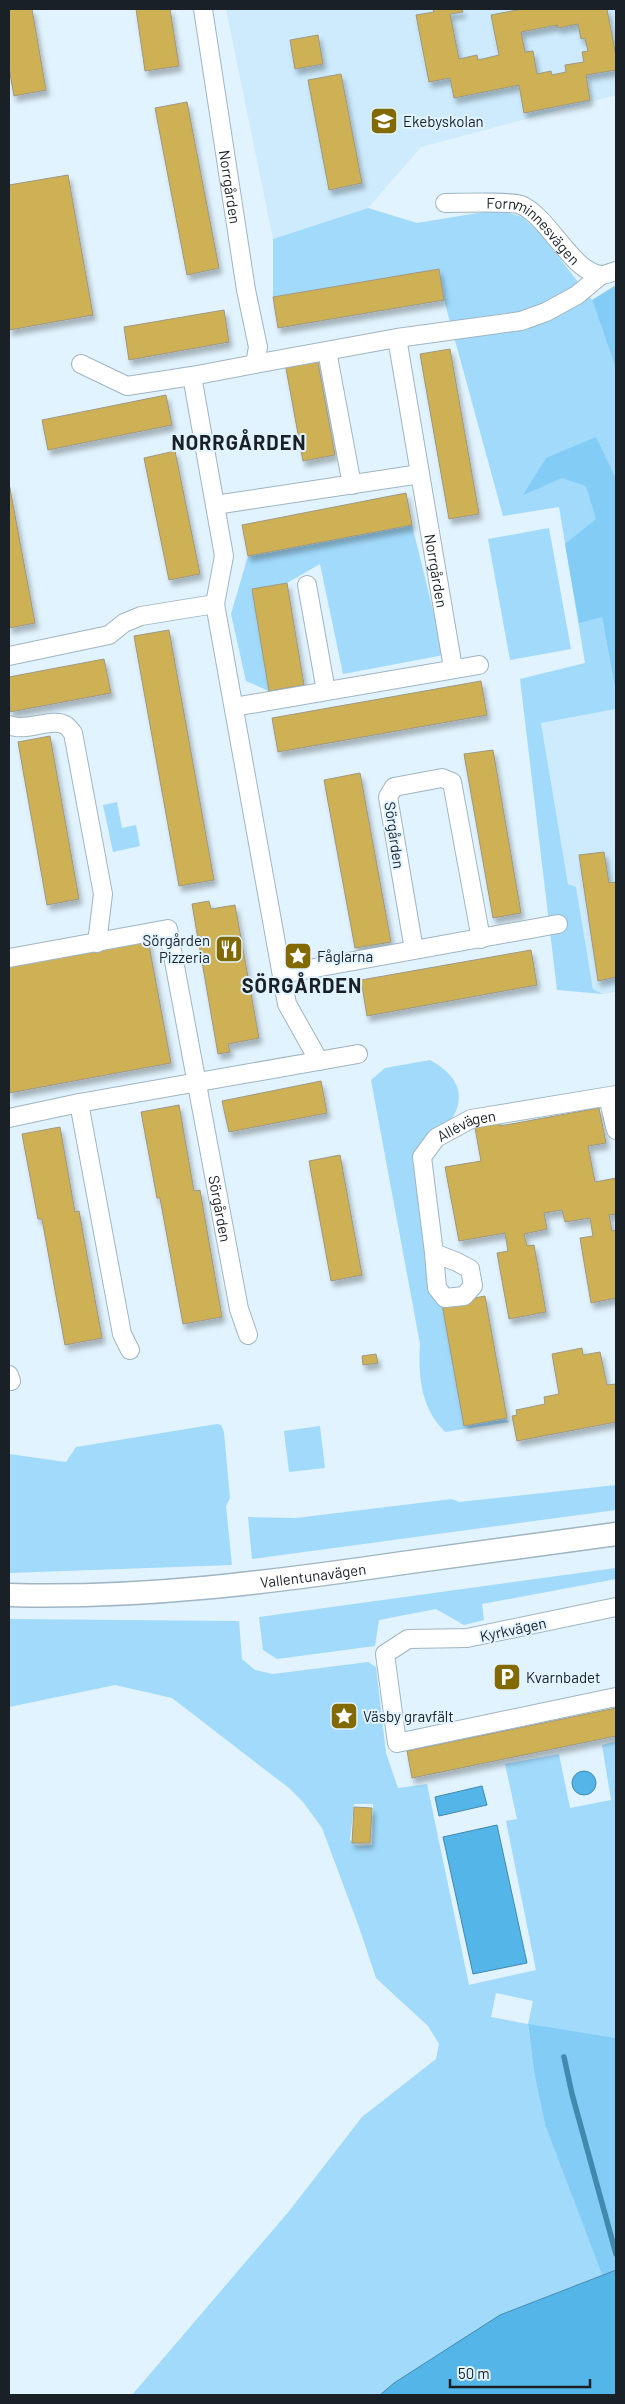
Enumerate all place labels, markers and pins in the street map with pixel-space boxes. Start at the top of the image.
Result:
school or university icon: Ekebyskolan [369,106,399,136]
place label: Ekebyskolan [403,112,484,130]
place label: Sörgården Pizzeria [143,931,210,966]
restaurant icon: Sörgården Pizzeria [214,934,244,964]
place icon: Fåglarna [283,941,313,971]
place label: Fåglarna [317,947,373,965]
parking icon: Kvarnbadet [492,1662,522,1692]
place label: Kvarnbadet [526,1668,600,1686]
place icon: Väsby gravfält [329,1701,359,1731]
place label: Väsby gravfält [363,1707,454,1725]

